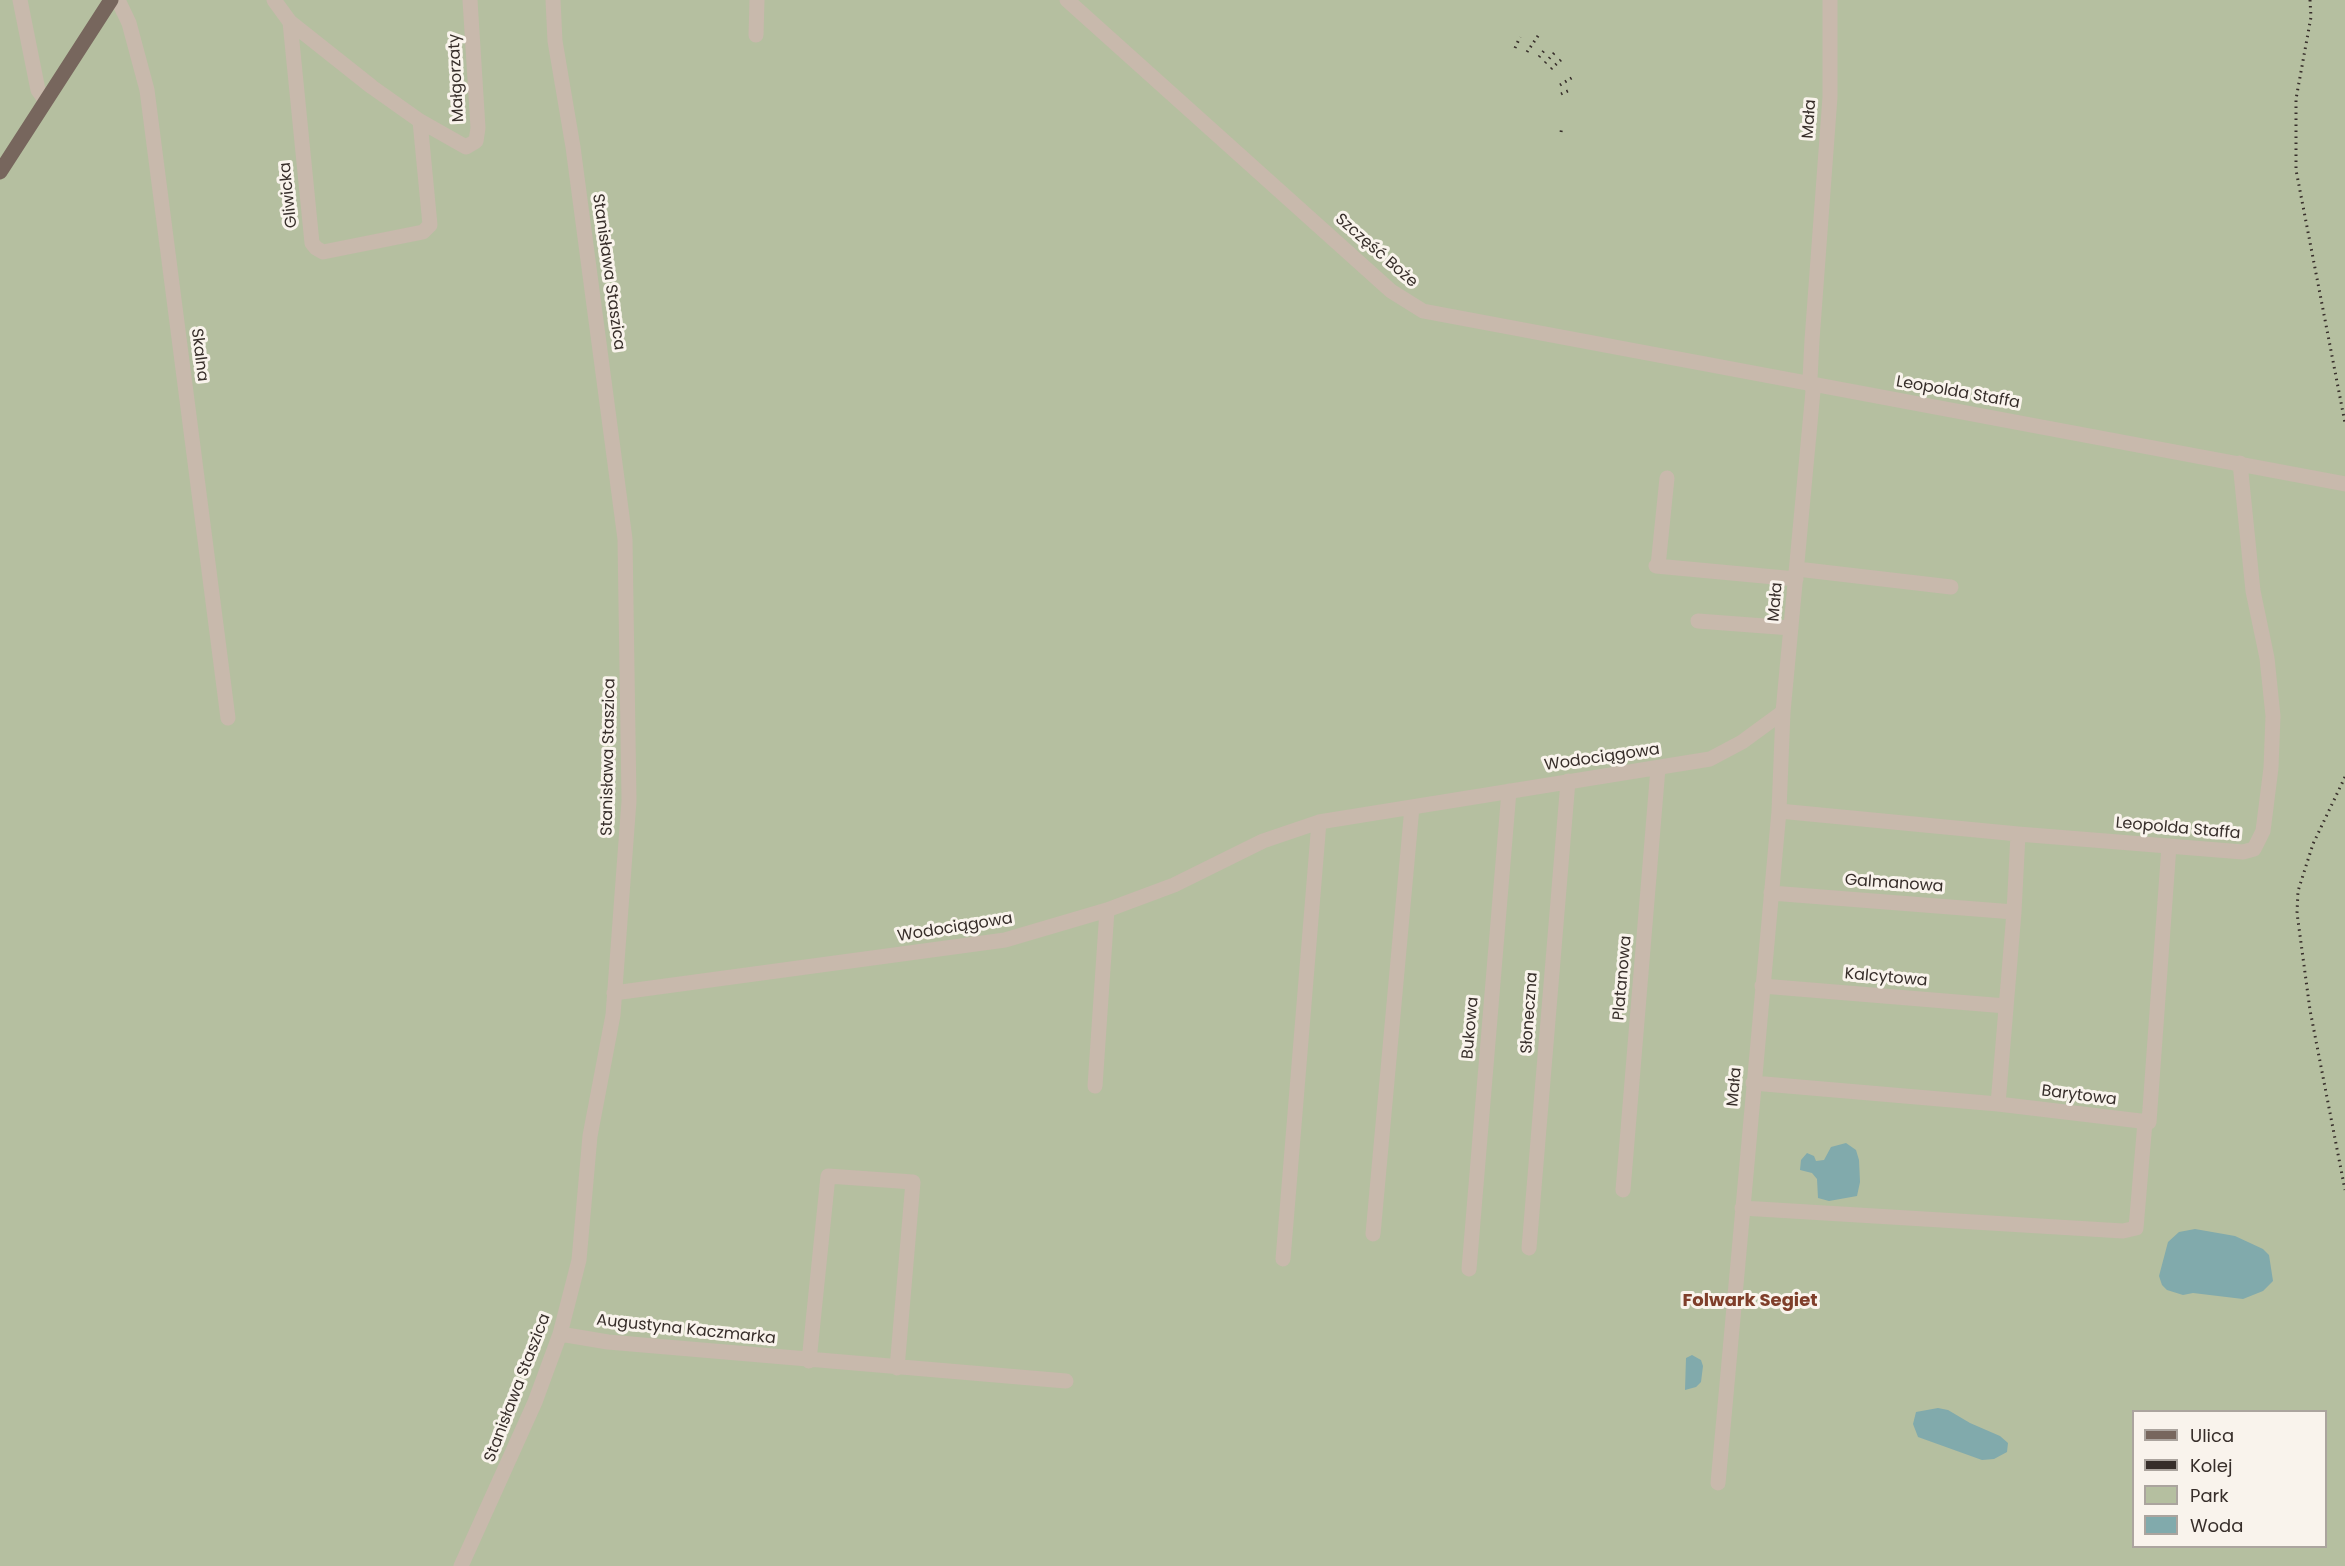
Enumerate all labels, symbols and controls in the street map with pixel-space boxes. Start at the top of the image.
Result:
street label: Małgorzaty [445,33,469,123]
street label: Mała [1799,99,1821,139]
street label: Gliwicka [276,161,302,229]
street label: Stanisława Staszica [588,193,628,351]
street label: Szczęść Boże [1331,210,1421,292]
street label: Skalna [186,327,212,383]
street label: Leopolda Staffa [1895,373,2021,413]
street label: Mała [1765,582,1787,622]
street label: Stanisława Staszica [598,678,620,836]
street label: Wodociągowa [1543,740,1661,776]
street label: Leopolda Staffa [2115,814,2241,844]
street label: Galmanowa [1844,871,1944,897]
street label: Wodociągowa [896,909,1014,947]
street label: Platanowa [1610,935,1636,1021]
street label: Kalcytowa [1844,965,1928,991]
street label: Słoneczna [1518,972,1542,1054]
street label: Bukowa [1459,996,1483,1060]
street label: Mała [1724,1067,1746,1107]
street label: Barytowa [2040,1082,2118,1110]
district label: Folwark Segiet [1682,1290,1818,1312]
street label: Stanisława Staszica [481,1311,555,1465]
street label: Augustyna Kaczmarka [595,1311,777,1349]
legend [2132,1410,2327,1548]
text: Ulica [2190,1423,2234,1448]
text: Kolej [2190,1453,2232,1478]
text: Park [2190,1483,2229,1508]
text: Woda [2190,1513,2243,1538]

